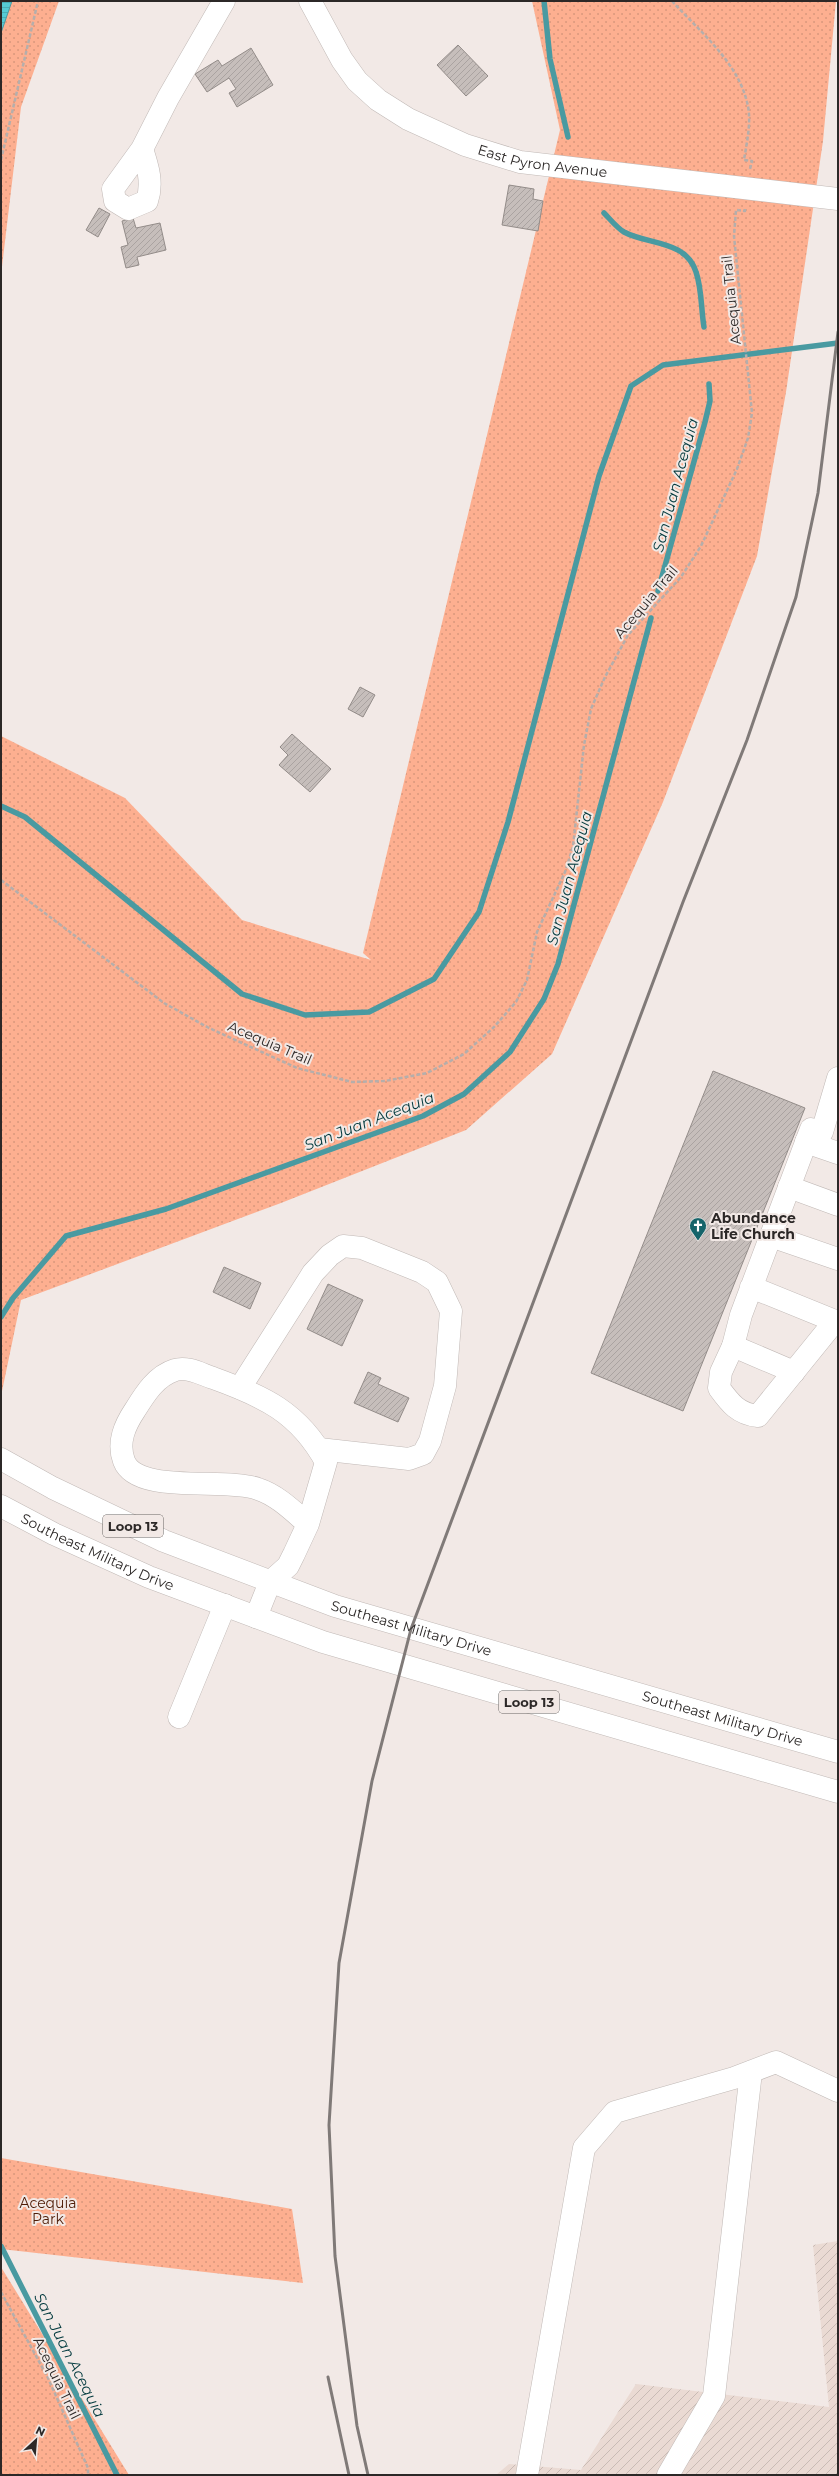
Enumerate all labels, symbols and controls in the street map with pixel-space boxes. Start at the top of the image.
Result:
street label: East Pyron Avenue [475,140,608,181]
street label: Acequia Trail [717,255,745,345]
water label: San Juan Acequia [648,416,702,554]
street label: Acequia Trail [610,562,682,642]
water label: San Juan Acequia [542,809,596,947]
street label: Acequia Trail [225,1017,315,1069]
water label: San Juan Acequia [301,1087,437,1155]
place label: Abundance Life Church [710,1209,796,1243]
church icon: Abundance Life Church [688,1216,708,1241]
street label: Southeast Military Drive [18,1509,177,1595]
road number: Loop 13 [103,1515,163,1537]
street label: Southeast Military Drive [329,1596,494,1660]
street label: Southeast Military Drive [640,1687,805,1750]
road number: Loop 13 [499,1691,559,1713]
park label: Acequia Park [19,2194,77,2228]
water label: San Juan Acequia [30,2289,110,2421]
street label: Acequia Trail [29,2334,85,2422]
north arrow [16,2420,56,2460]
text: N [33,2423,47,2439]

